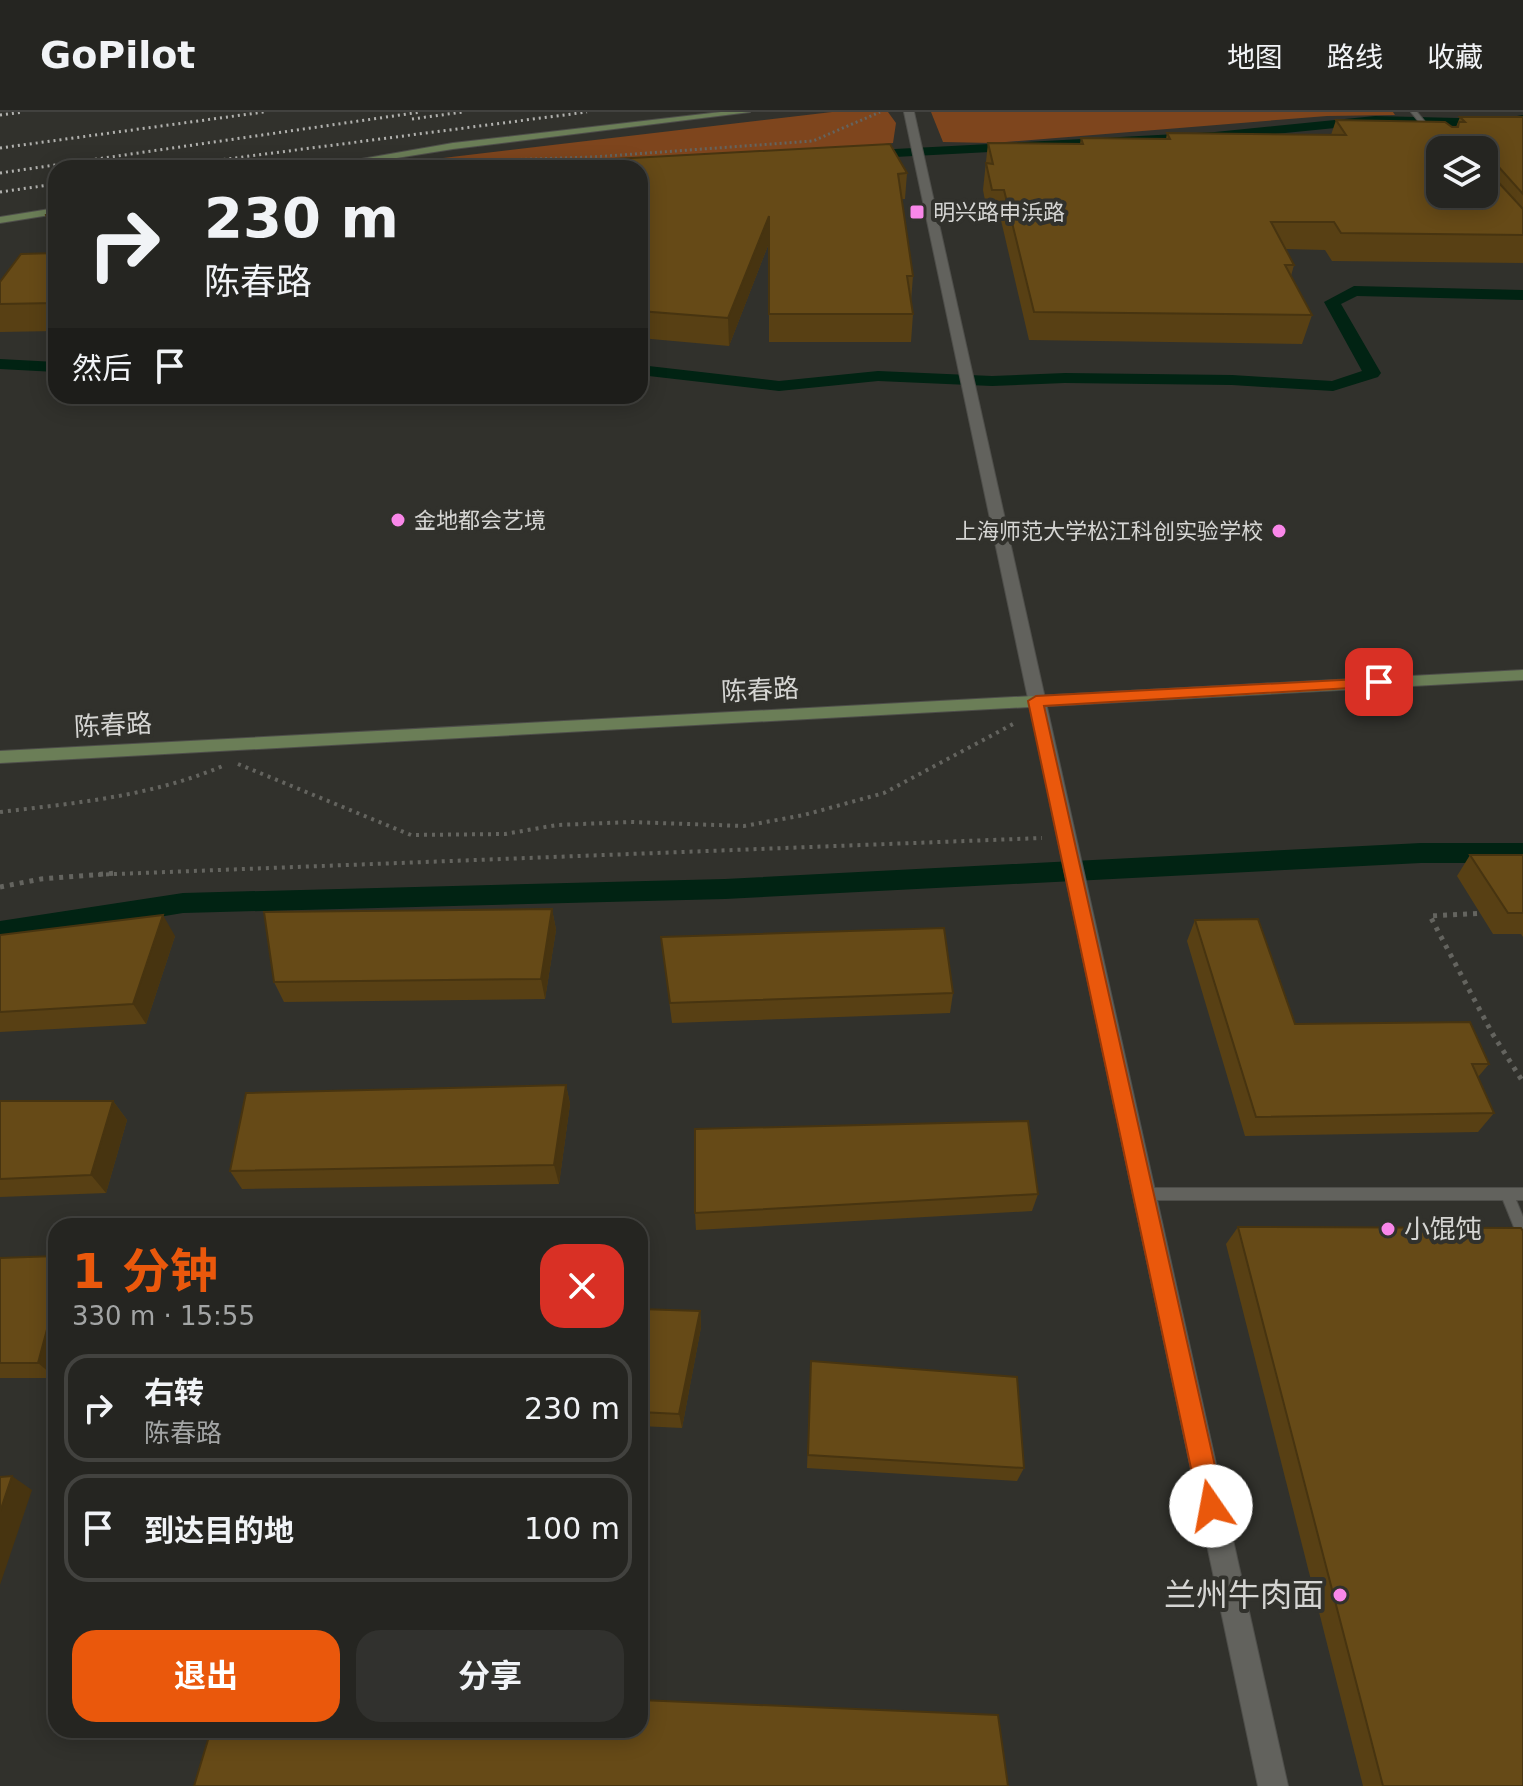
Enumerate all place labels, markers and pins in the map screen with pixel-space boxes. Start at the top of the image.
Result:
place label: 明兴路申浜路 [933,200,1065,225]
marker: 明兴路申浜路 [908,203,926,221]
place label: 金地都会艺境 [414,508,546,533]
marker: 金地都会艺境 [389,511,407,529]
place label: 上海师范大学松江科创实验学校 [955,519,1263,544]
marker: 上海师范大学松江科创实验学校 [1270,522,1288,540]
pin [1345,648,1413,716]
place label: 小馄饨 [1404,1214,1482,1244]
marker: 小馄饨 [1379,1220,1397,1238]
place label: 兰州牛肉面 [1164,1576,1324,1614]
marker: 兰州牛肉面 [1331,1586,1349,1604]

